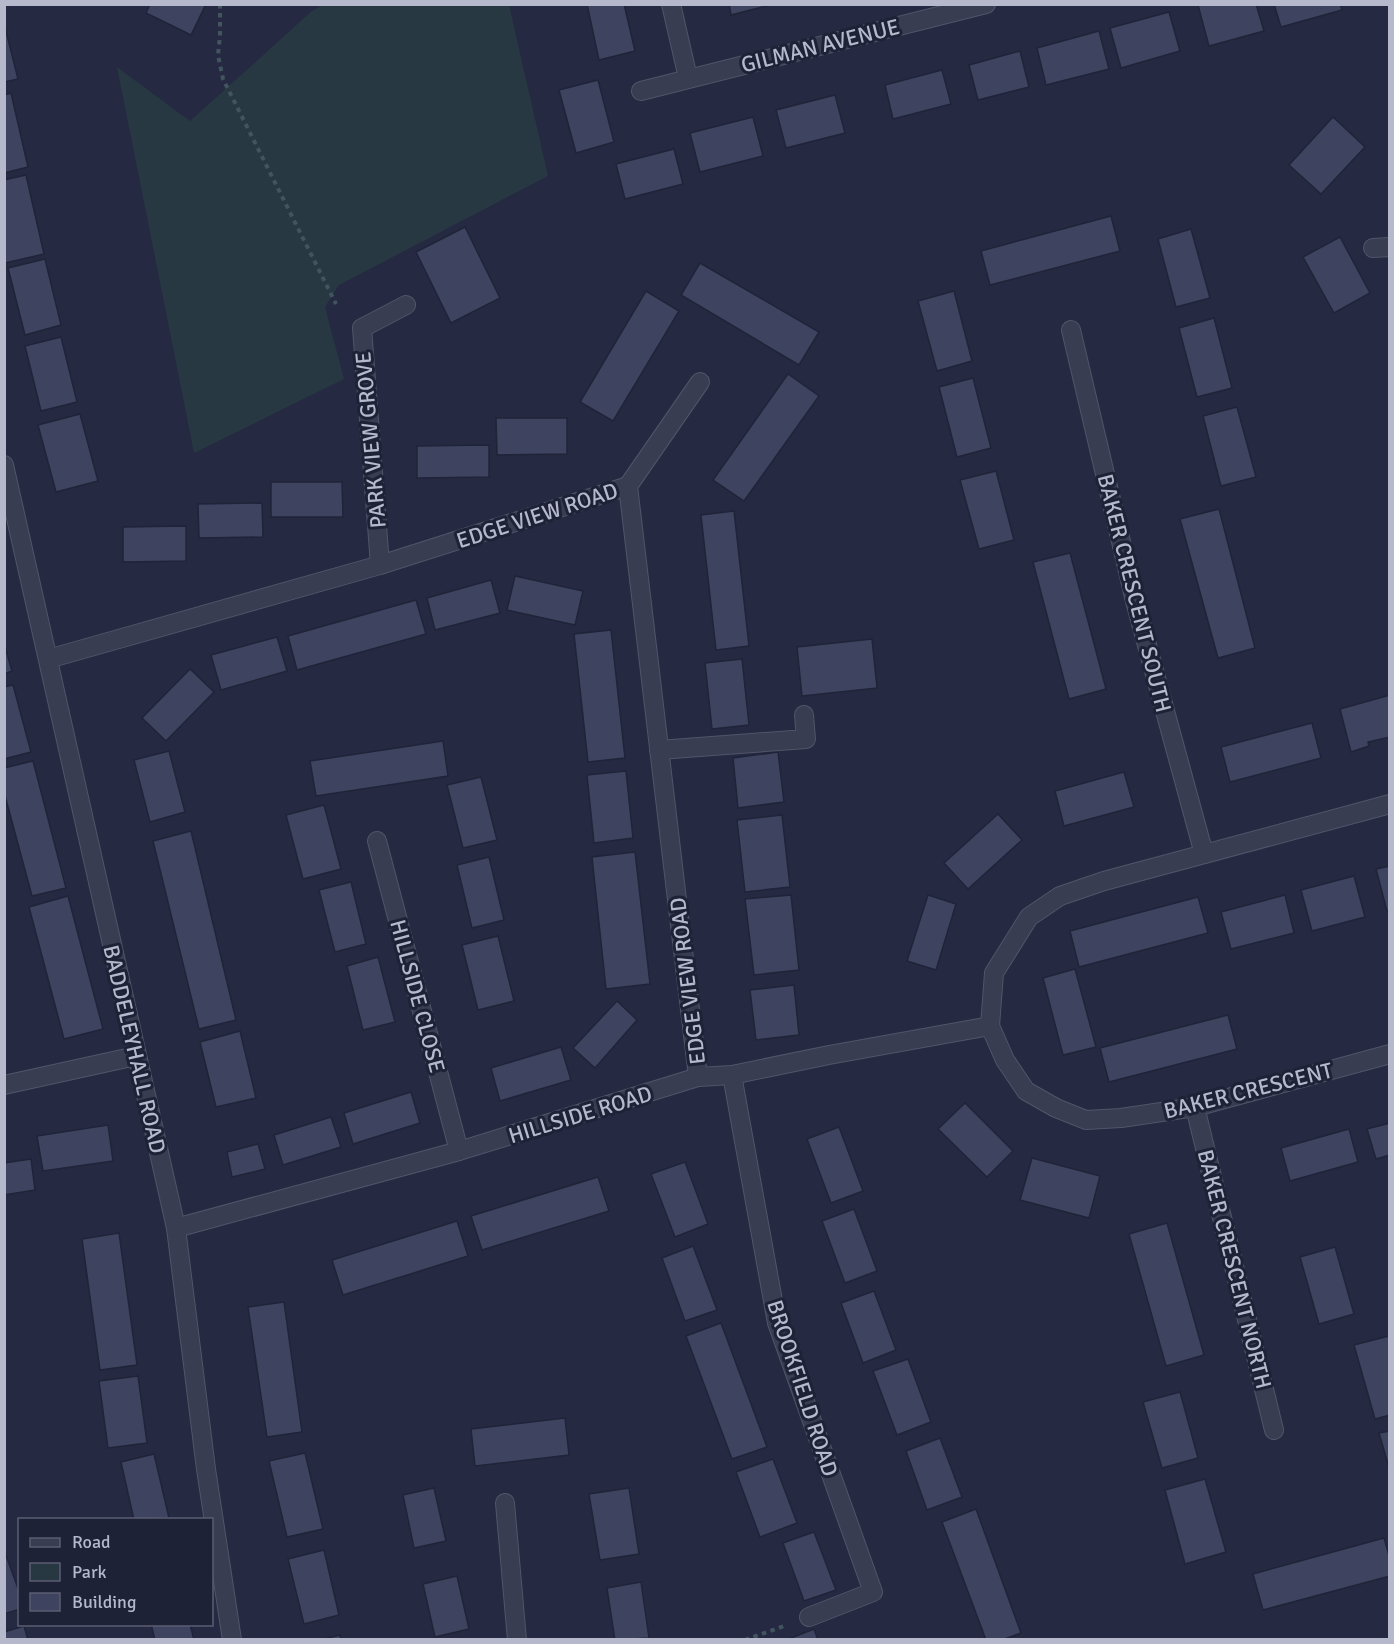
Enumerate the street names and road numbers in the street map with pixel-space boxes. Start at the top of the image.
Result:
street label: GILMAN AVENUE [738,13,902,78]
street label: PARK VIEW GROVE [349,351,392,529]
street label: BAKER CRESCENT SOUTH [1092,471,1177,715]
street label: EDGE VIEW ROAD [453,477,621,554]
street label: EDGE VIEW ROAD [664,896,711,1066]
street label: HILLSIDE CLOSE [384,917,451,1076]
street label: BADDELEYHALL ROAD [97,942,172,1156]
street label: BAKER CRESCENT [1161,1056,1335,1125]
street label: HILLSIDE ROAD [505,1080,655,1149]
street label: BAKER CRESCENT NORTH [1192,1147,1277,1392]
street label: BROOKFIELD ROAD [761,1297,844,1480]

